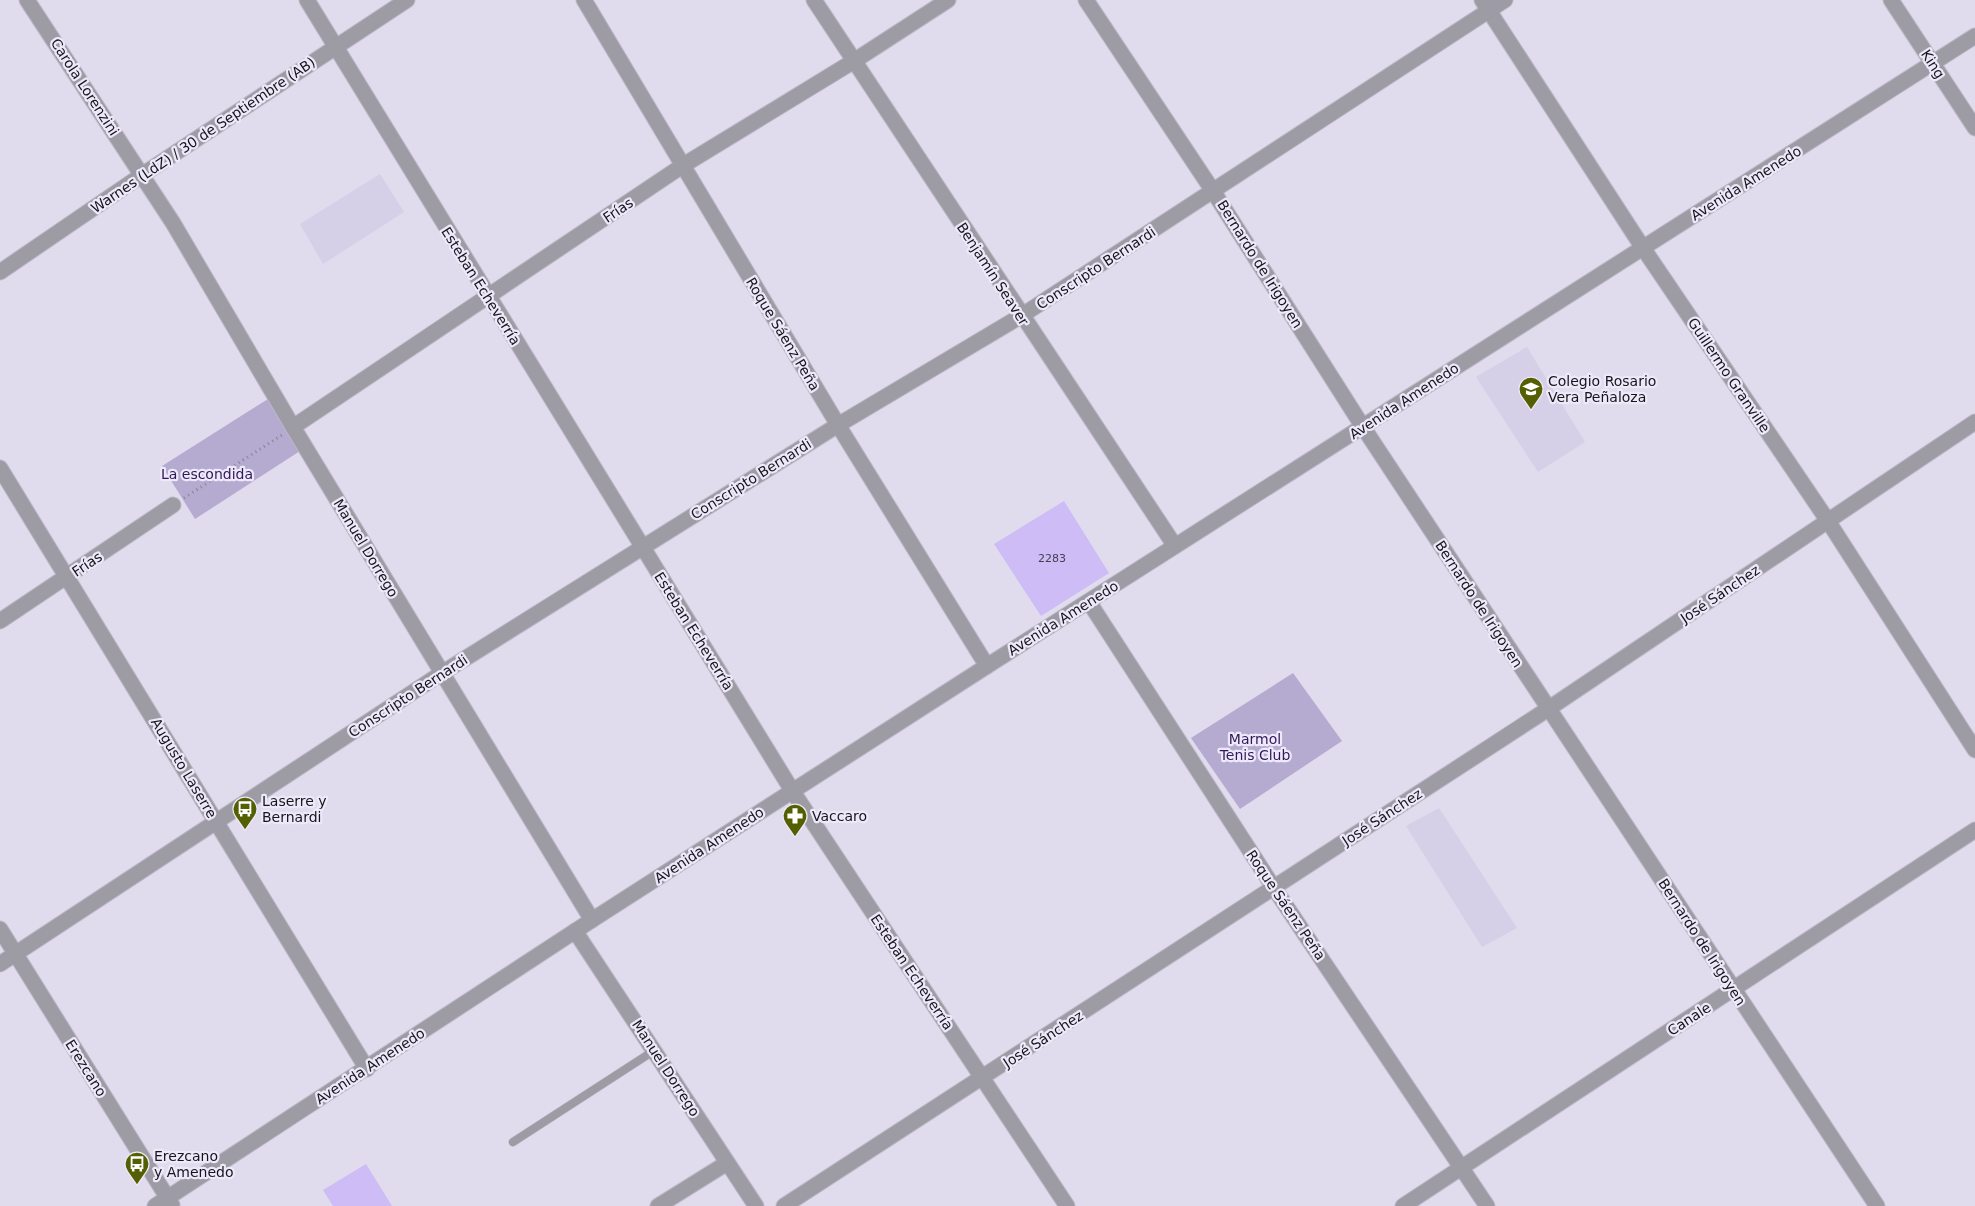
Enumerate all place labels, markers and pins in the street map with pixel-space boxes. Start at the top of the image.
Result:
place label: Colegio Rosario Vera Peñaloza [1548,373,1656,405]
school or university icon: Colegio Rosario Vera Peñaloza [1518,376,1544,410]
place label: Laserre y Bernardi [262,793,327,825]
bus stop icon: Laserre y Bernardi [232,796,258,830]
pharmacy icon: Vaccaro [782,803,808,837]
place label: Vaccaro [812,808,867,824]
place label: Erezcano y Amenedo [154,1148,234,1180]
bus stop icon: Erezcano y Amenedo [124,1151,150,1185]

